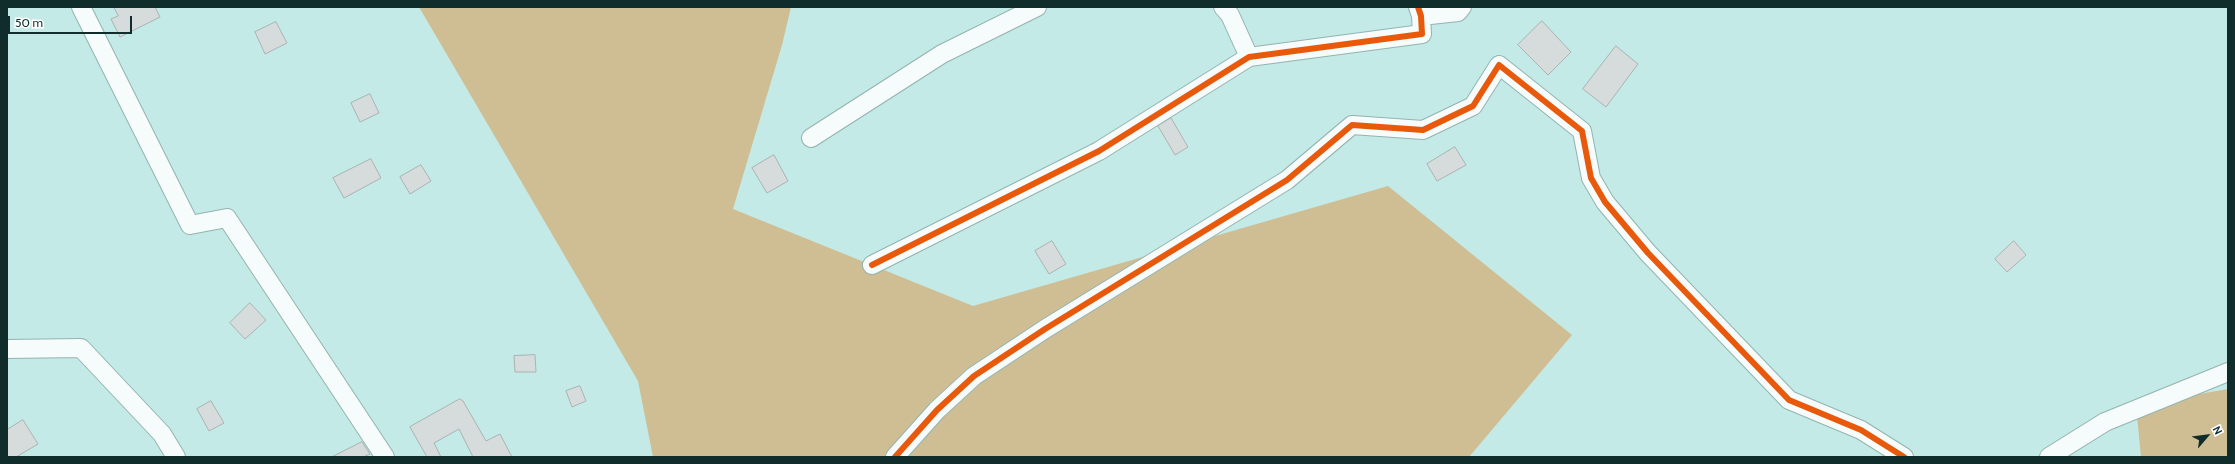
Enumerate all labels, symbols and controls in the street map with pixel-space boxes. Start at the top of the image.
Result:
scale bar [10,8,134,34]
text: 50 m [15,15,43,30]
north arrow [2187,416,2227,456]
text: N [2210,424,2226,437]

